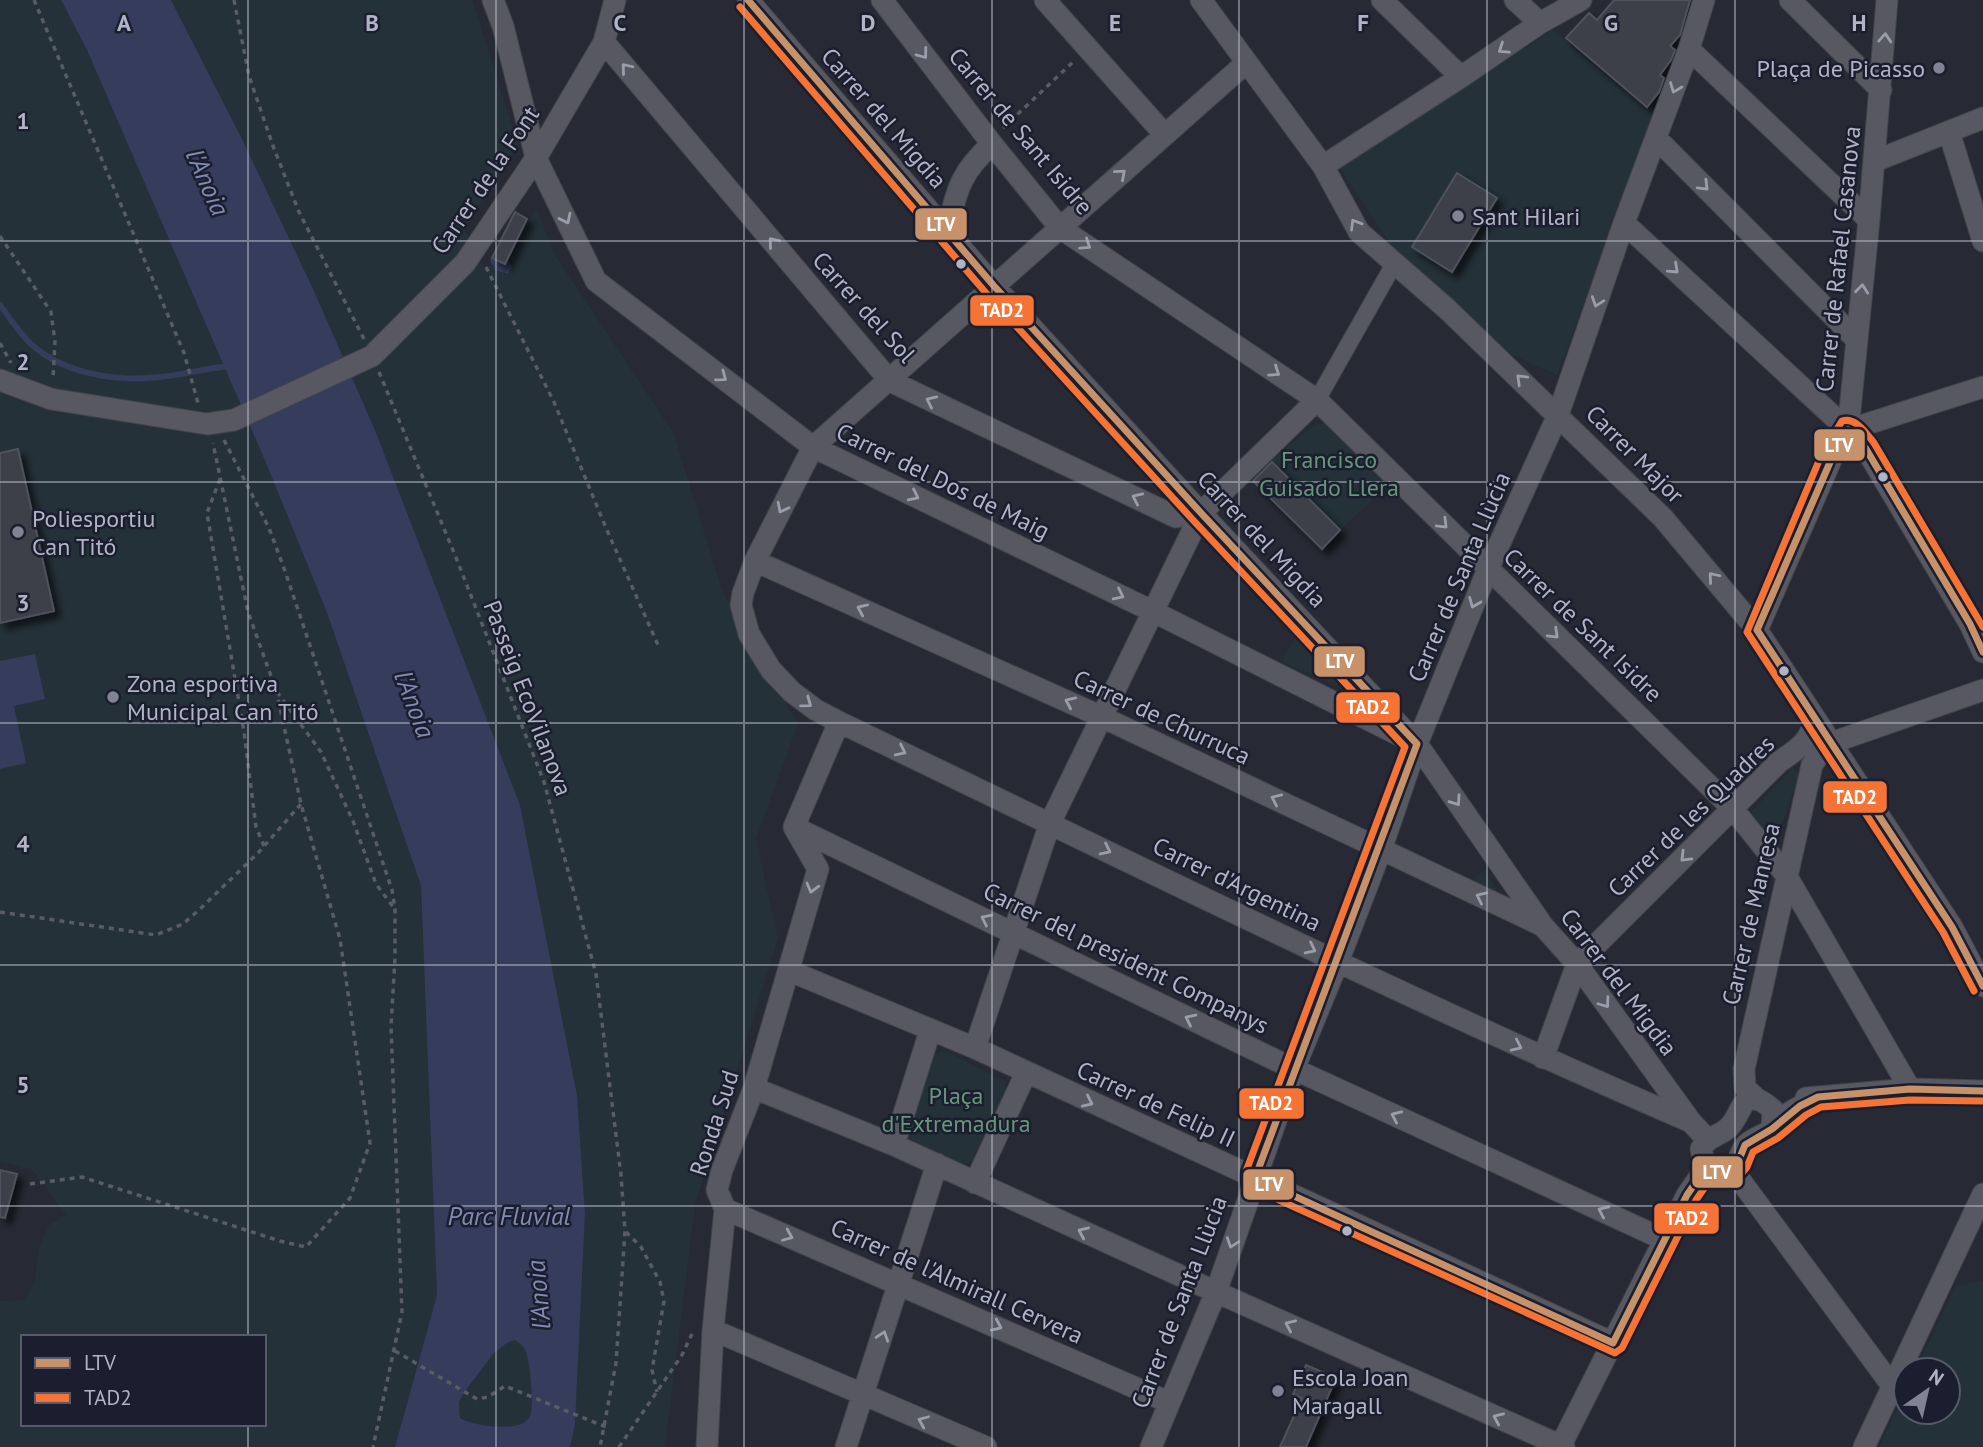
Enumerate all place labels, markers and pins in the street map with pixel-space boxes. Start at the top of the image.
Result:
place label: Plaça de Picasso [1756,53,1925,84]
marker: Plaça de Picasso [1931,60,1947,76]
place label: Sant Hilari [1472,201,1580,232]
marker: Sant Hilari [1450,208,1466,224]
unlabelled marker [954,257,968,271]
unlabelled marker [1876,470,1890,484]
place label: Poliesportiu Can Titó [32,503,155,562]
marker: Poliesportiu Can Titó [10,524,26,540]
unlabelled marker [1777,664,1791,678]
place label: Zona esportiva Municipal Can Titó [127,668,319,727]
marker: Zona esportiva Municipal Can Titó [105,689,121,705]
unlabelled marker [1340,1224,1354,1238]
place label: Escola Joan Maragall [1292,1362,1408,1421]
marker: Escola Joan Maragall [1270,1383,1286,1399]

